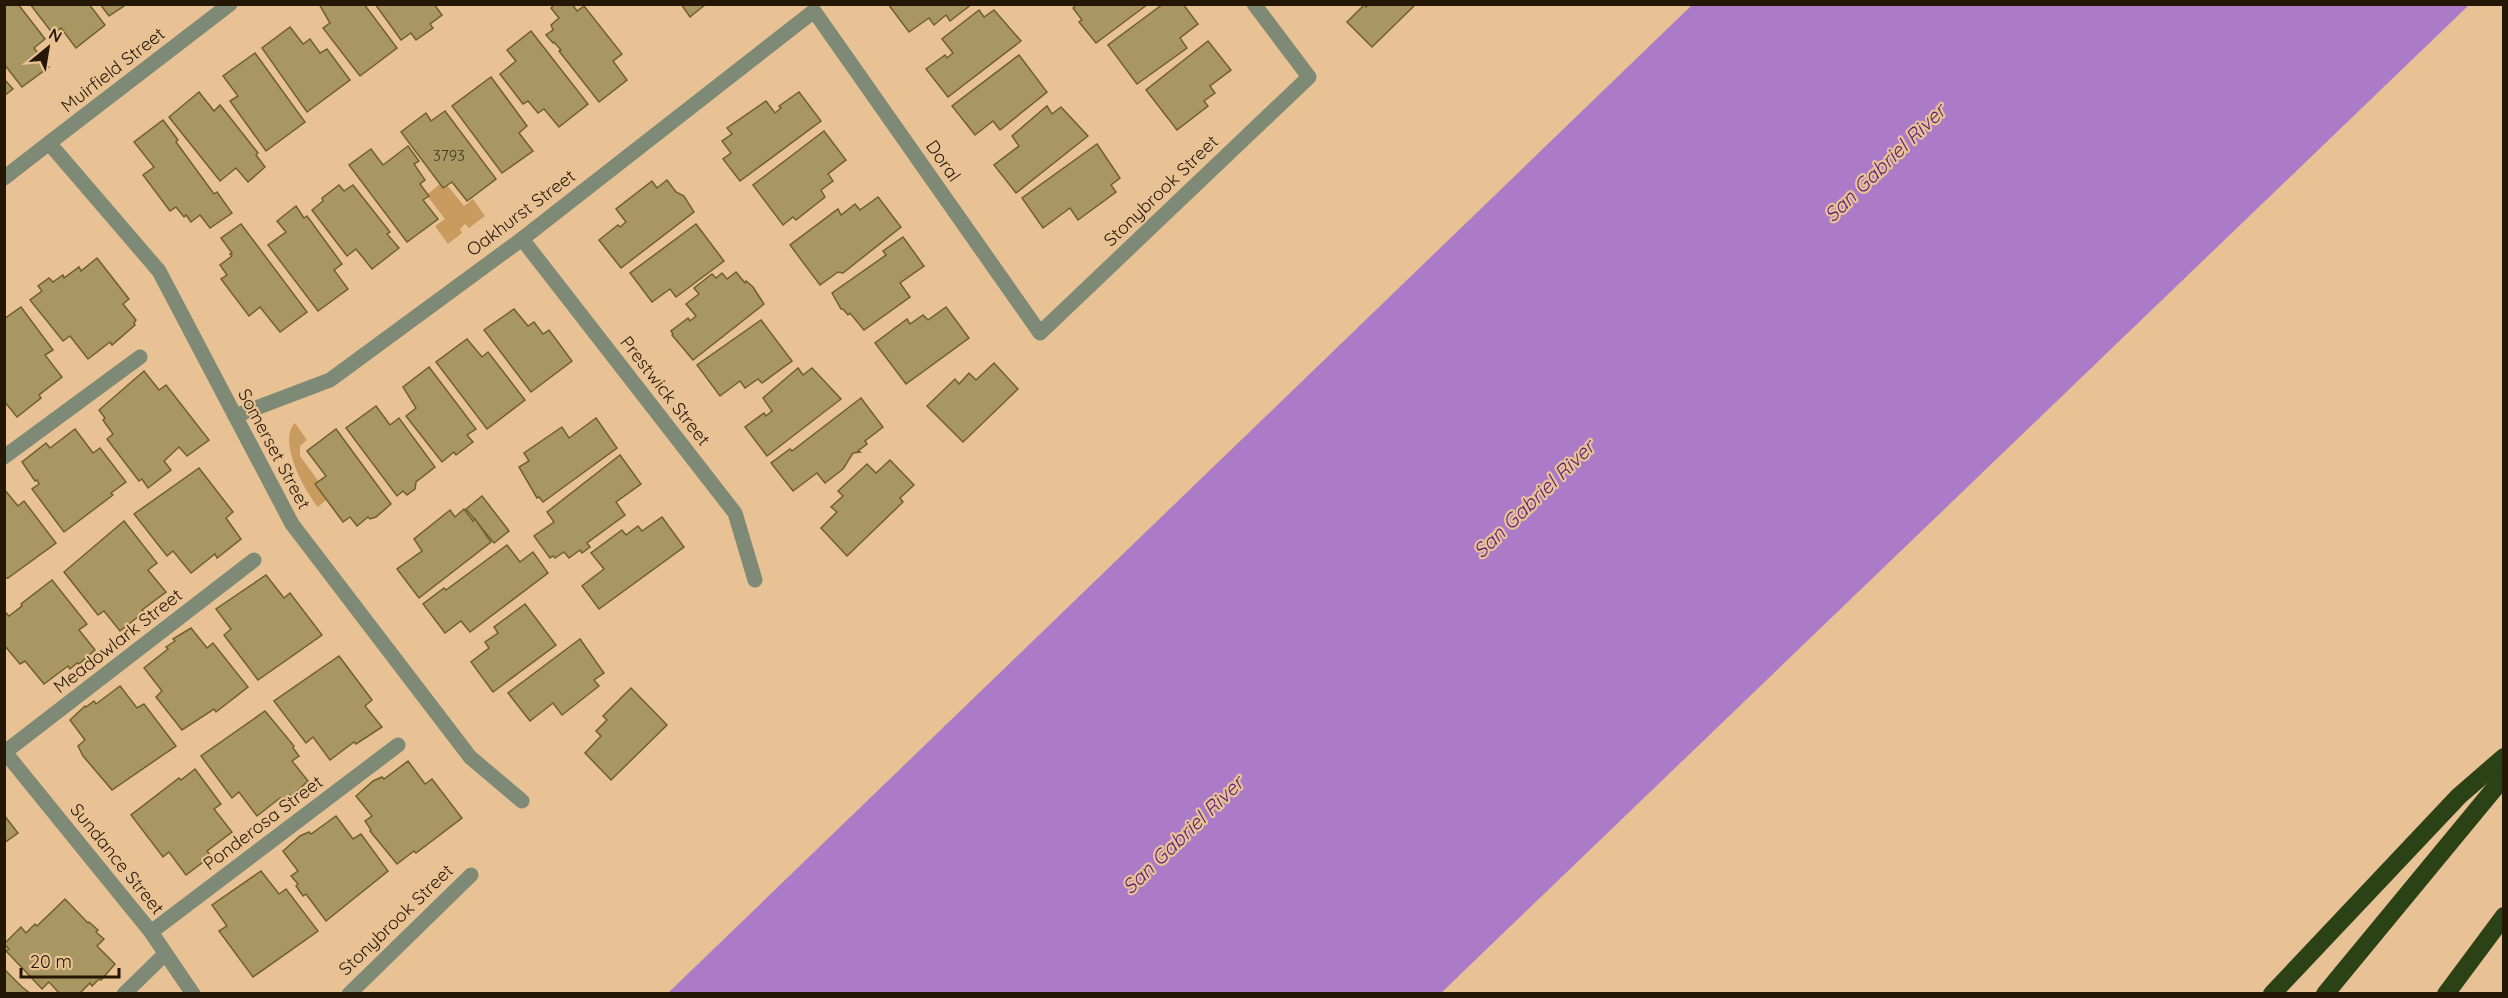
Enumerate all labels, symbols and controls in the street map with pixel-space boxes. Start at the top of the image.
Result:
north arrow [18,18,78,78]
street label: Muirfield Street [56,22,169,117]
text: N [45,23,66,47]
water label: San Gabriel River [1819,97,1952,227]
street label: Stonybrook Street [1099,130,1223,251]
street label: Doral [921,135,966,186]
house number: 3793 [433,146,465,165]
street label: Oakhurst Street [462,164,580,261]
street label: Prestwick Street [615,331,715,450]
street label: Somerset Street [233,385,316,513]
water label: San Gabriel River [1468,433,1601,563]
street label: Meadowlark Street [49,583,187,698]
water label: San Gabriel River [1117,769,1250,899]
street label: Ponderosa Street [198,770,327,875]
street label: Sundance Street [65,798,169,919]
street label: Stonybrook Street [334,859,458,980]
scale bar [21,941,118,979]
text: 20 m [30,950,72,973]

